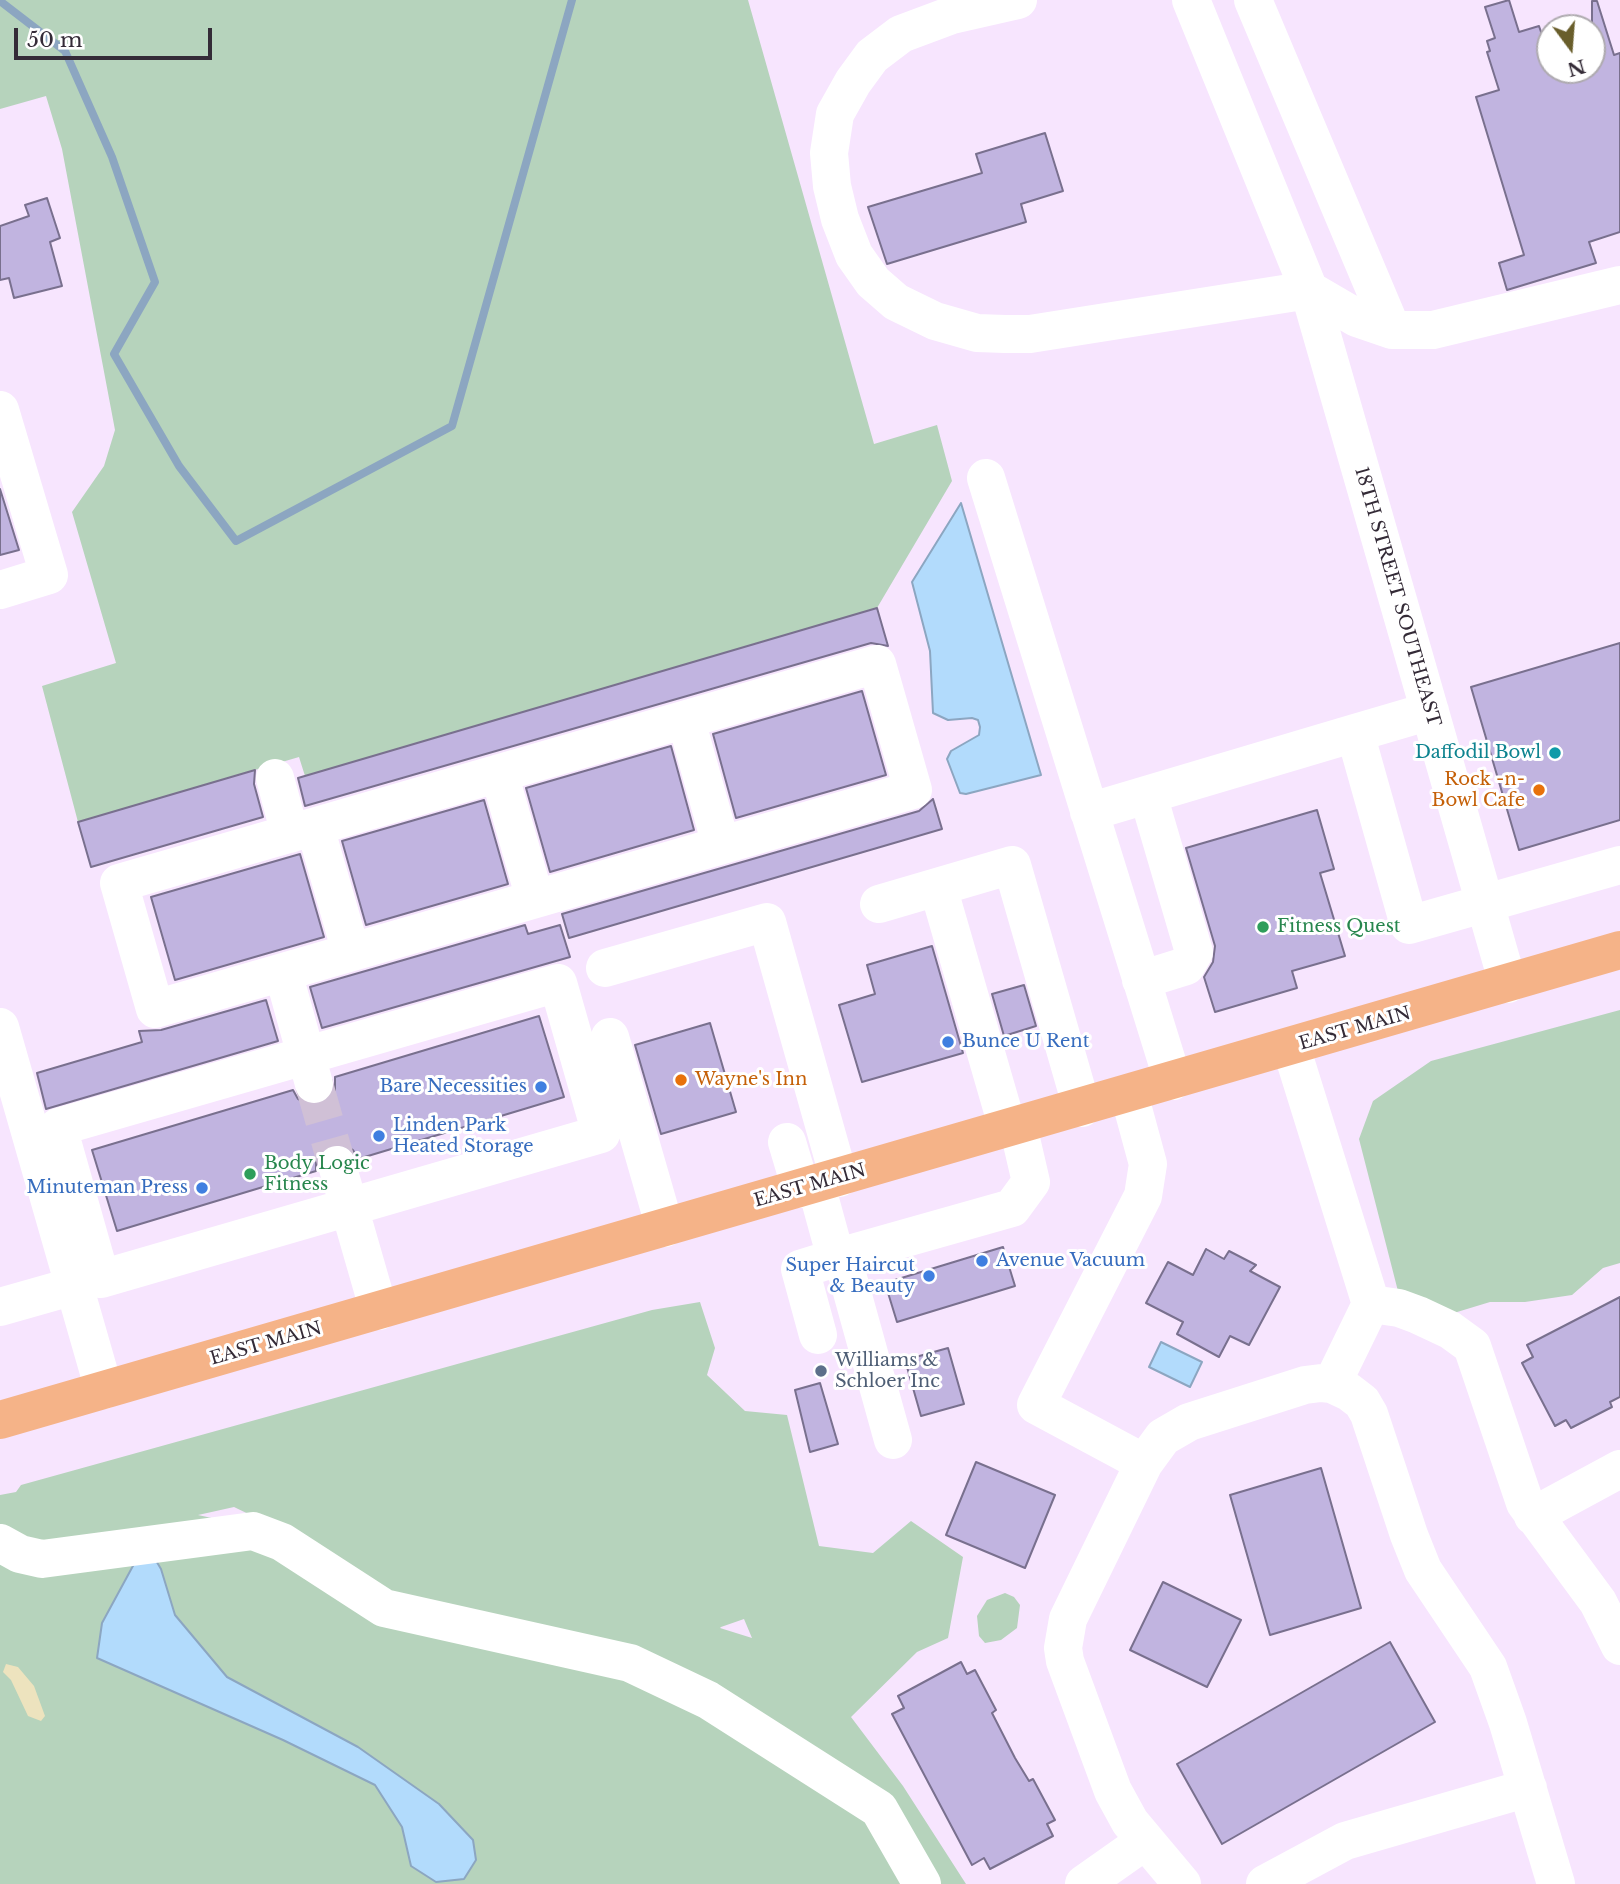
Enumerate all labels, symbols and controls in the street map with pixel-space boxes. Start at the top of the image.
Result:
scale bar [18,14,215,58]
north arrow [1536,14,1606,84]
text: 50 m [27,27,82,53]
text: N [1565,54,1588,81]
street label: 18TH STREET SOUTHEAST [1350,465,1444,729]
place label: Daffodil Bowl [1415,742,1541,764]
marker: Daffodil Bowl [1547,745,1563,761]
place label: Rock -n- Bowl Cafe [1432,769,1525,812]
marker: Rock -n- Bowl Cafe [1531,782,1547,798]
place label: Fitness Quest [1277,916,1401,938]
marker: Fitness Quest [1255,919,1271,935]
street label: EAST MAIN [1297,1003,1413,1055]
place label: Bunce U Rent [962,1031,1090,1053]
marker: Bunce U Rent [940,1034,956,1050]
place label: Wayne's Inn [695,1069,807,1091]
marker: Wayne's Inn [673,1072,689,1088]
place label: Bare Necessities [379,1076,527,1098]
marker: Bare Necessities [533,1079,549,1095]
place label: Linden Park Heated Storage [393,1115,534,1158]
marker: Linden Park Heated Storage [371,1128,387,1144]
place label: Body Logic Fitness [264,1153,370,1196]
street label: EAST MAIN [752,1160,868,1212]
marker: Body Logic Fitness [242,1166,258,1182]
place label: Minuteman Press [26,1177,188,1199]
marker: Minuteman Press [194,1180,210,1196]
place label: Avenue Vacuum [996,1250,1145,1272]
marker: Avenue Vacuum [974,1253,990,1269]
place label: Super Haircut & Beauty [785,1255,915,1298]
marker: Super Haircut & Beauty [921,1268,937,1284]
street label: EAST MAIN [208,1318,324,1370]
place label: Williams & Schloer Inc [835,1350,940,1392]
marker: Williams & Schloer Inc [813,1363,829,1379]

